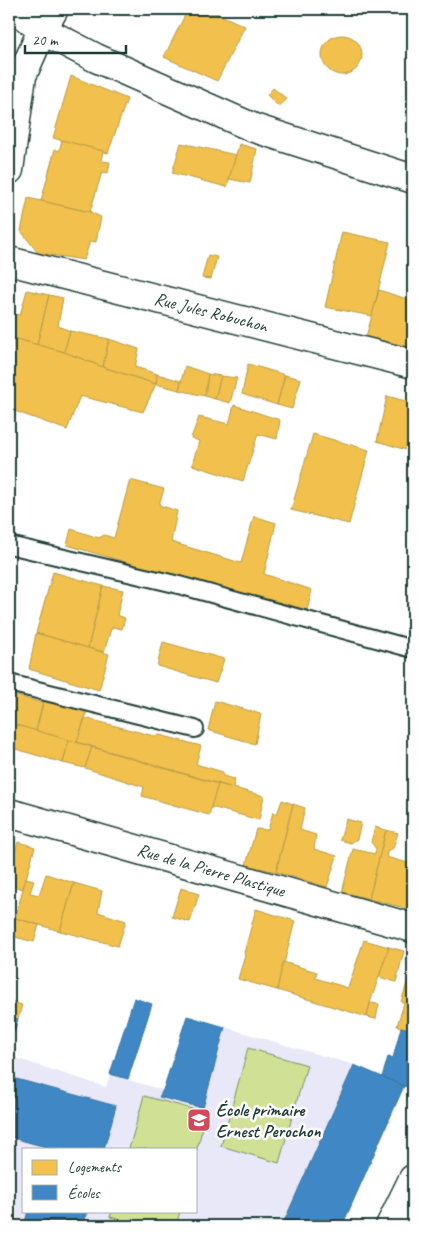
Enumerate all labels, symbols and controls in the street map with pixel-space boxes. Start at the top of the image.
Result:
scale bar [25,22,126,54]
text: 20 m [32,31,59,50]
street label: Rue Jules Robuchon [152,287,271,337]
street label: Rue de la Pierre Plastique [135,838,288,902]
place label: École primaire Ernest Perochon [216,1099,321,1142]
school or university icon: École primaire Ernest Perochon [186,1107,212,1133]
legend [22,1148,198,1212]
text: Logements [68,1158,123,1177]
text: Écoles [68,1184,101,1203]

